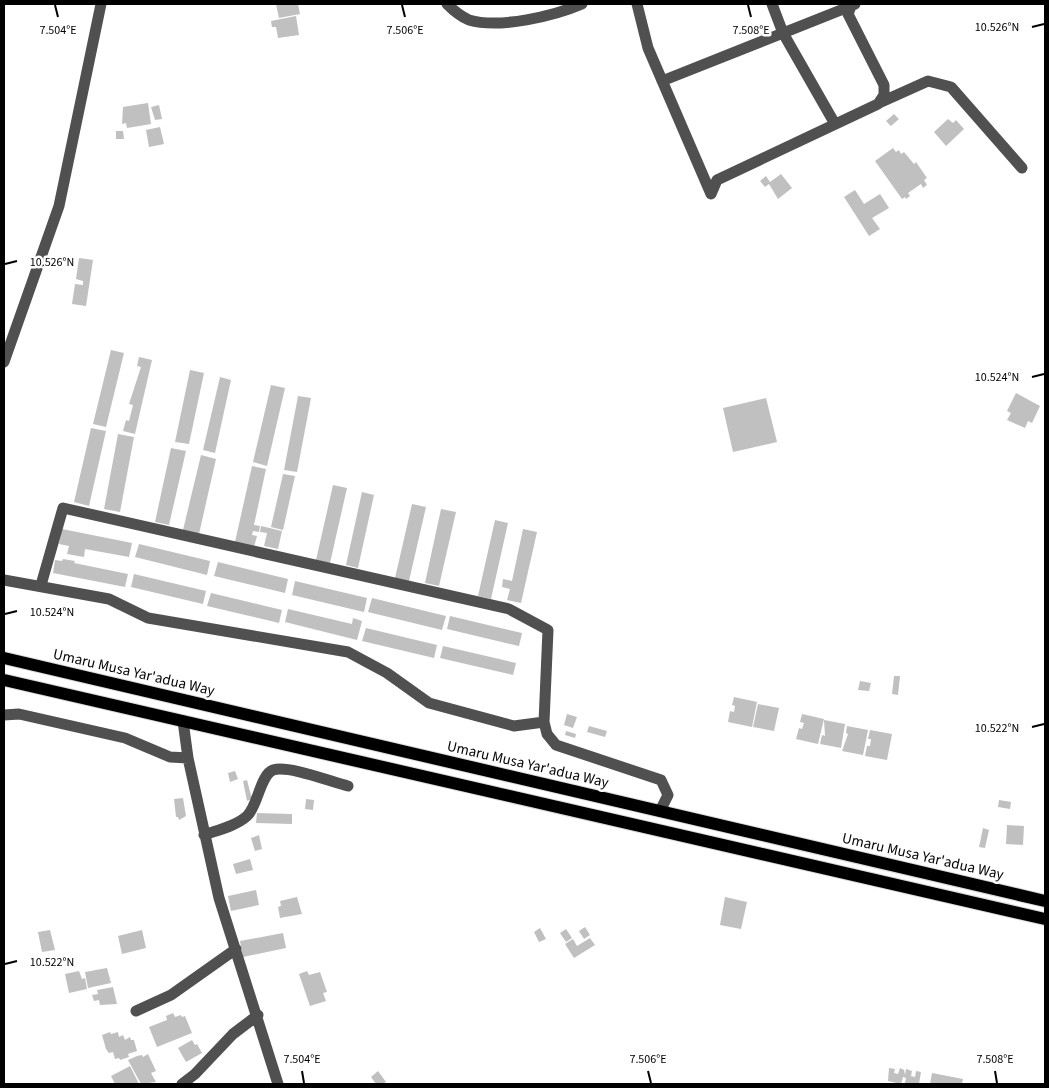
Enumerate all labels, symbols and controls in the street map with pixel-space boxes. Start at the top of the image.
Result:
text: 10.526°N [975,19,1019,36]
text: 7.504°E [39,22,77,39]
text: 7.506°E [386,22,424,39]
text: 7.508°E [732,22,770,39]
text: 10.526°N [30,254,74,271]
text: 10.524°N [975,369,1019,386]
text: 10.524°N [30,604,74,621]
street label: Umaru Musa Yar'adua Way [51,644,217,701]
text: 10.522°N [975,720,1019,737]
street label: Umaru Musa Yar'adua Way [445,736,611,793]
street label: Umaru Musa Yar'adua Way [840,828,1006,885]
text: 10.522°N [30,954,74,971]
text: 7.504°E [283,1051,321,1068]
text: 7.506°E [629,1051,667,1068]
text: 7.508°E [976,1051,1014,1068]

